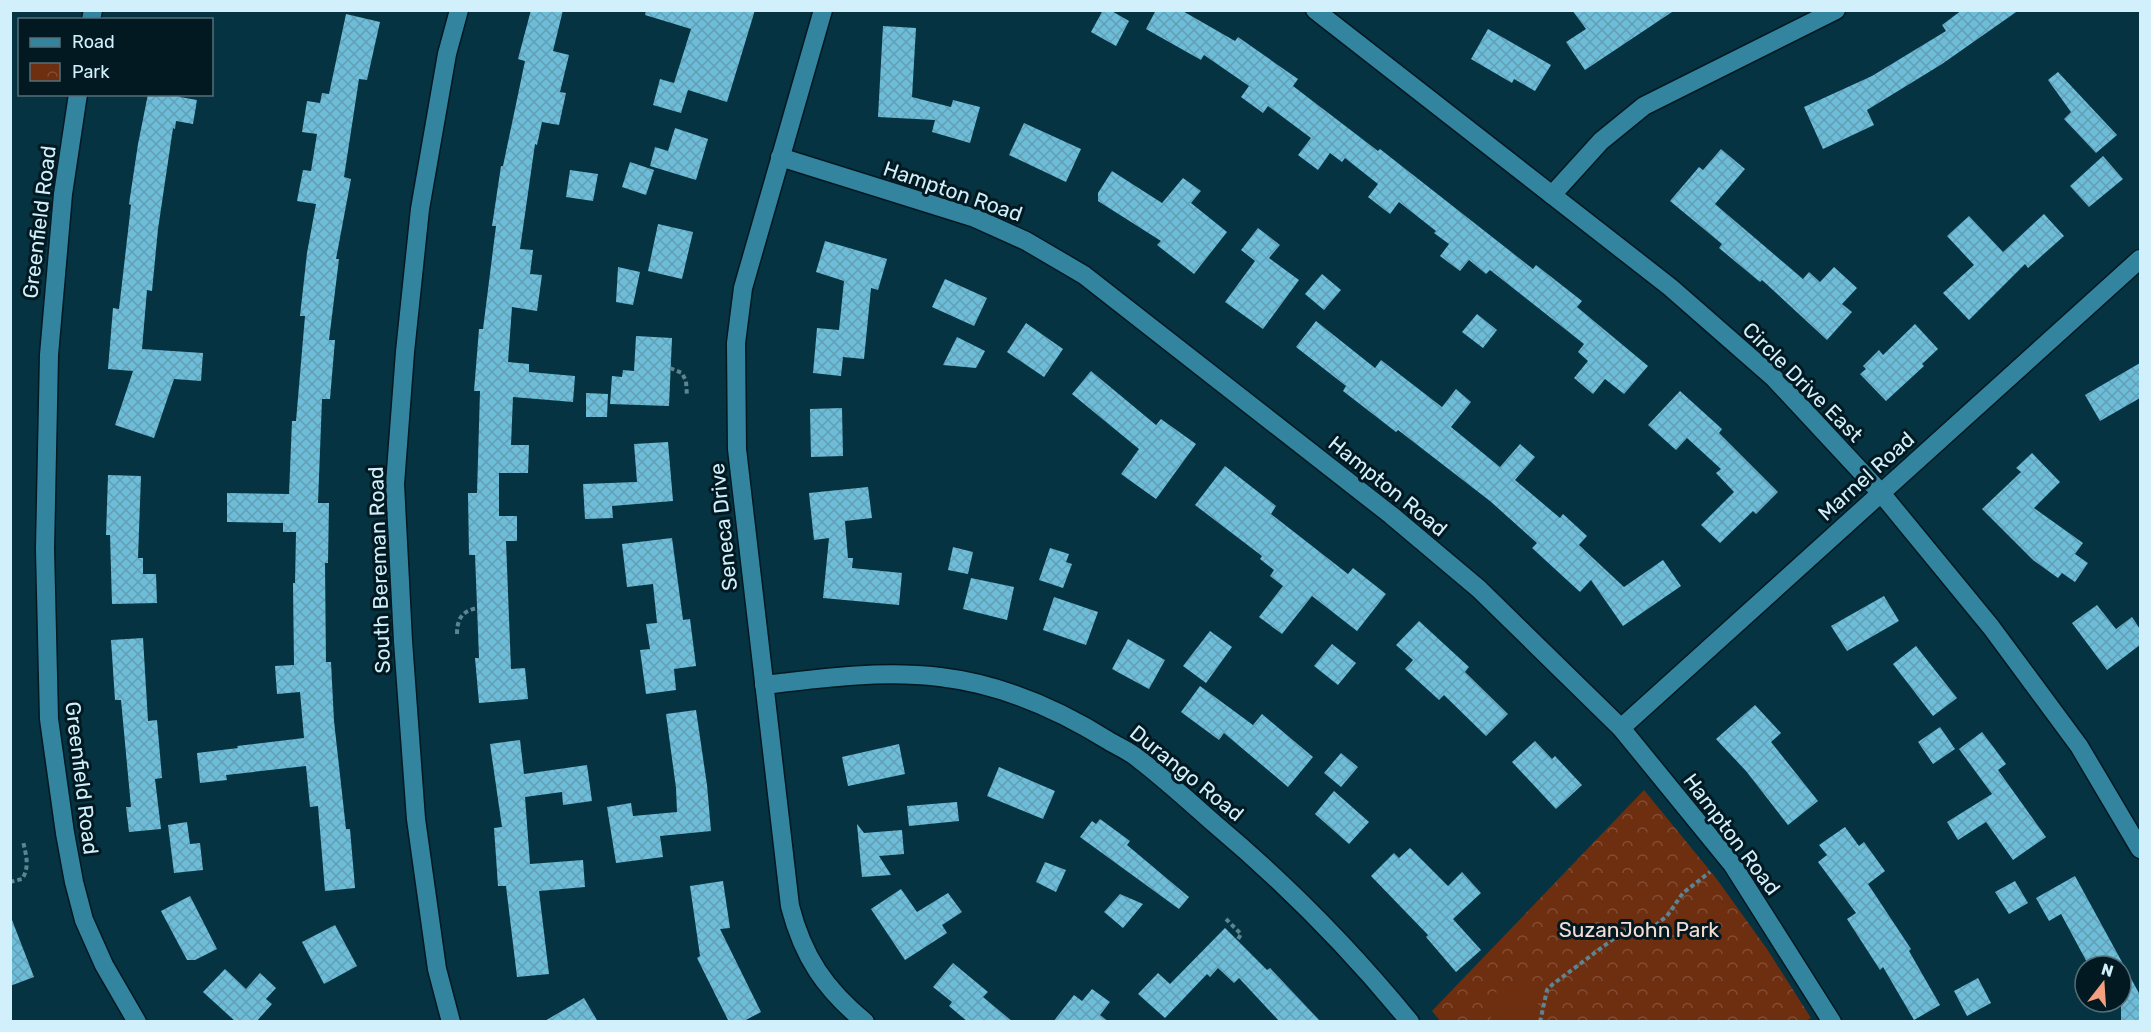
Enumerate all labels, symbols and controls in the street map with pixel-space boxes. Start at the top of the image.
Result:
legend [18,18,213,96]
text: Road [72,31,115,53]
text: Park [72,61,110,83]
street label: Greenfield Road [17,144,61,300]
street label: Hampton Road [880,155,1026,227]
street label: Circle Drive East [1738,317,1868,447]
street label: Marnel Road [1813,426,1919,526]
street label: Hampton Road [1324,430,1452,542]
street label: Seneca Drive [704,462,742,592]
street label: South Bereman Road [363,466,395,674]
street label: Greenfield Road [60,700,104,856]
street label: Durango Road [1125,720,1249,826]
street label: Hampton Road [1678,768,1786,900]
park label: SuzanJohn Park [1559,917,1719,942]
north arrow [2073,954,2133,1014]
text: N [2099,959,2116,981]

